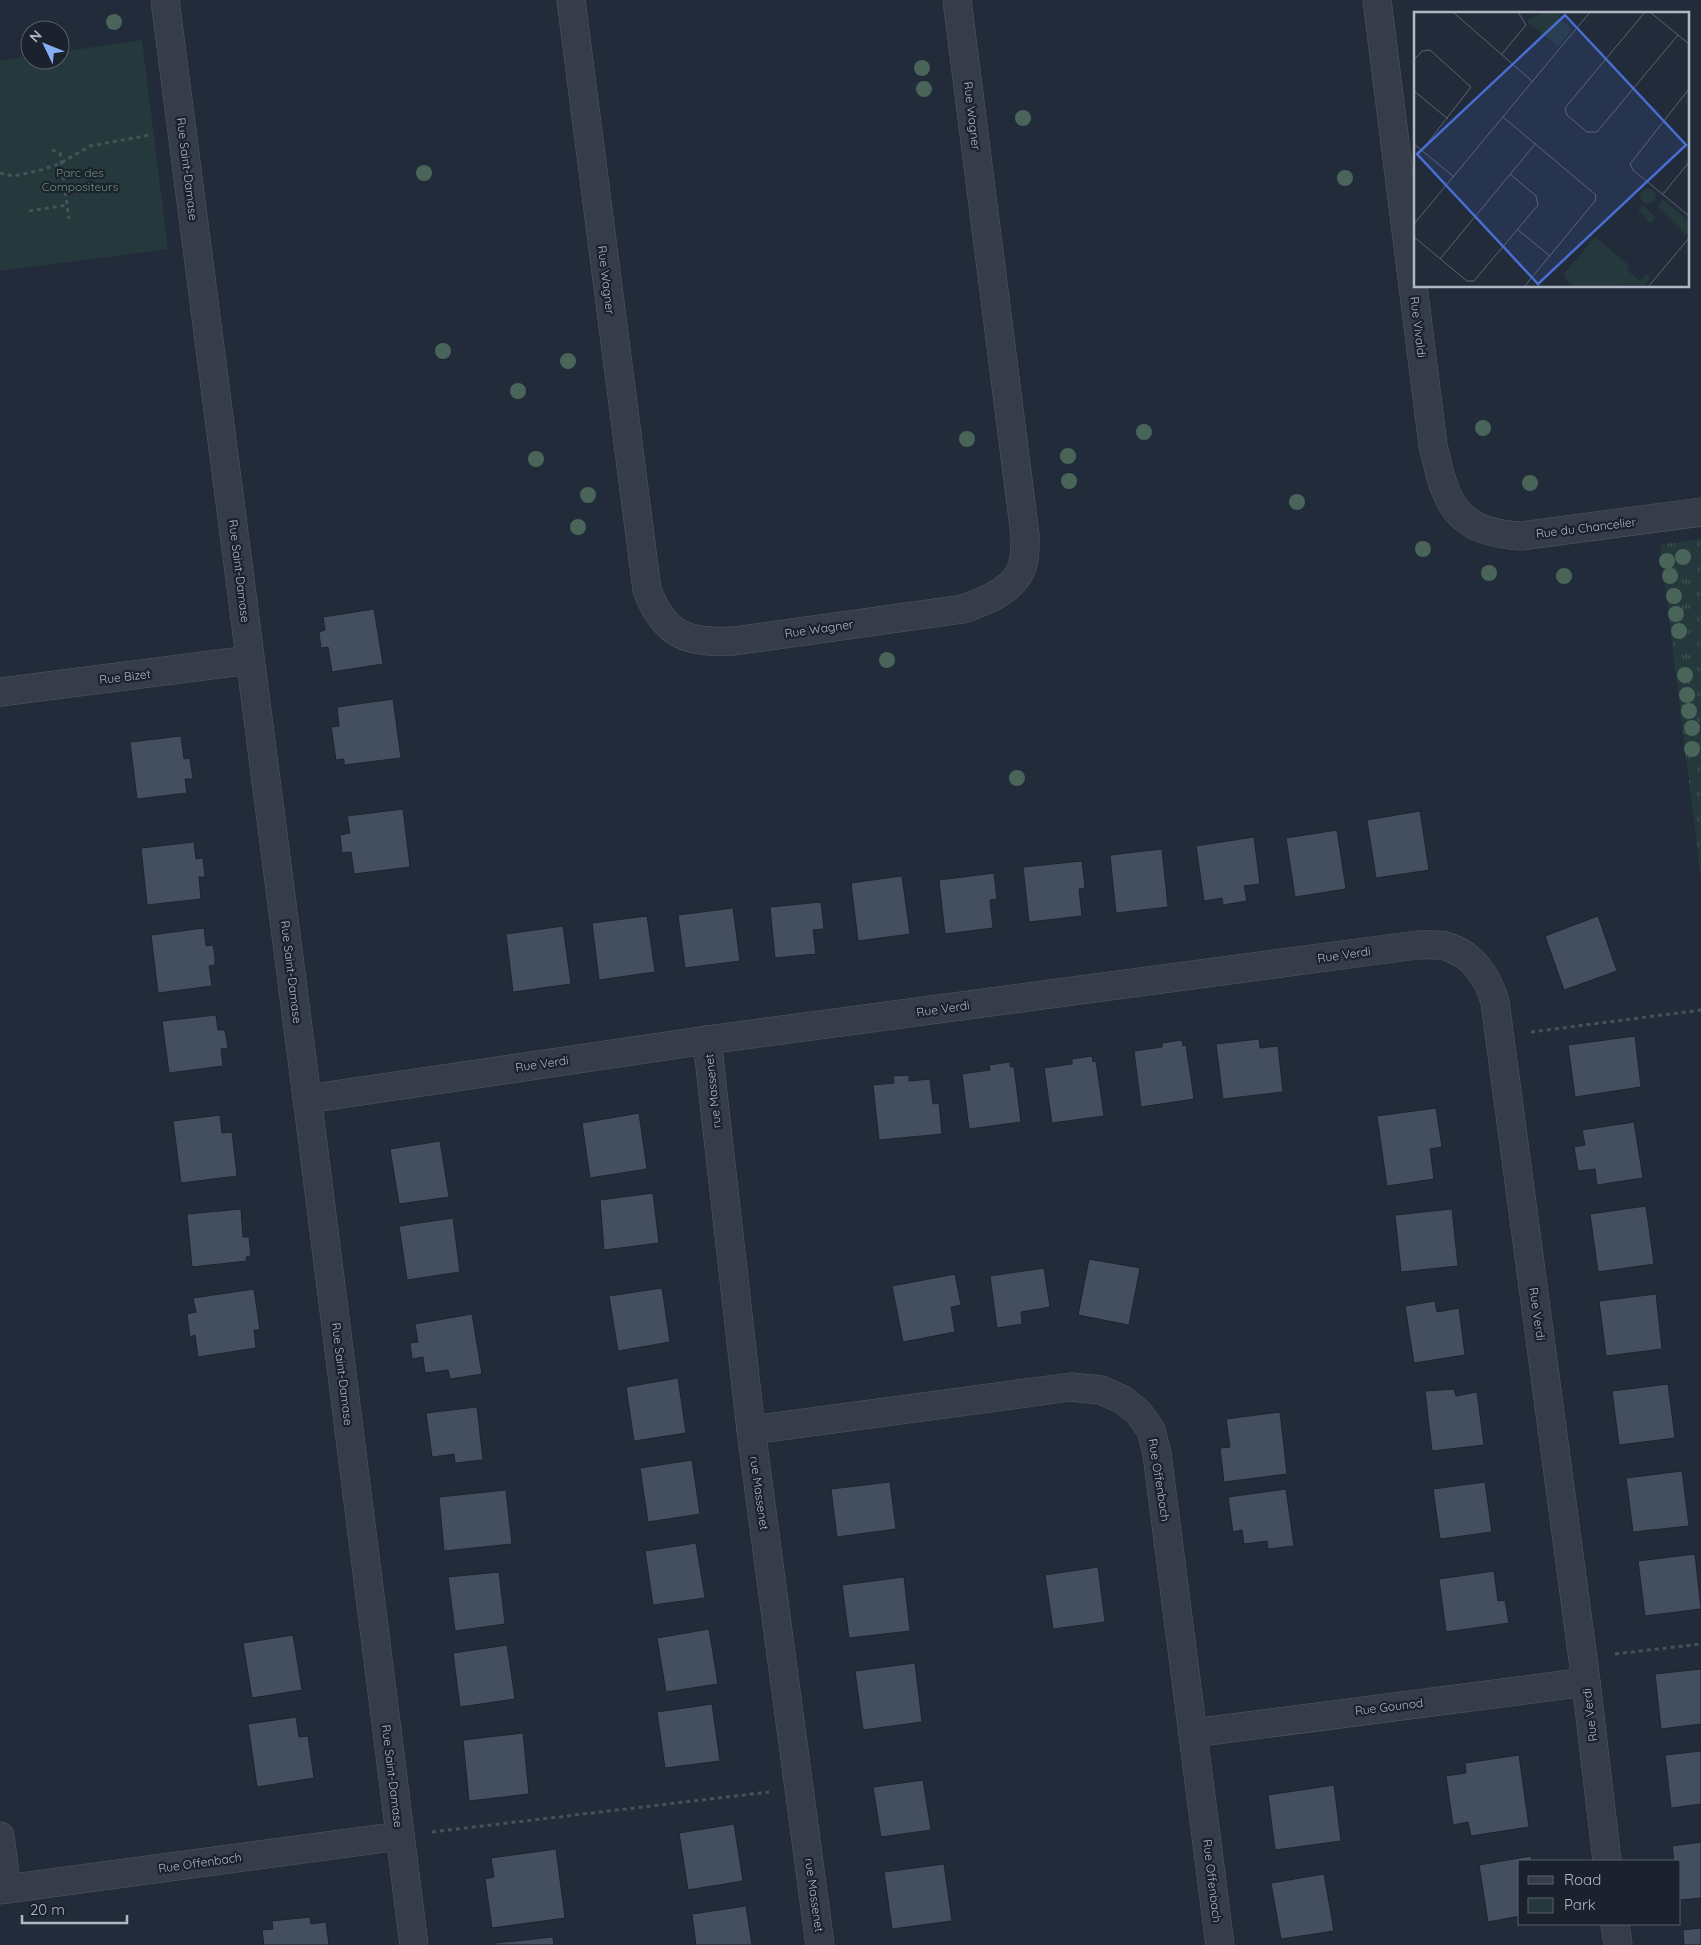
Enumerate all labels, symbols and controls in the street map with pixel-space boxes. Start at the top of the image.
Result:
inset map [1414,12,1688,288]
north arrow [20,20,70,70]
text: N [25,26,46,46]
street label: Rue Wagner [961,81,984,152]
street label: Rue Saint-Damase [174,117,201,221]
park label: Parc des Compositeurs [42,165,119,194]
street label: Rue Wagner [595,245,618,316]
street label: Rue Vivaldi [1407,296,1430,358]
street label: Rue du Chancelier [1535,514,1637,541]
street label: Rue Saint-Damase [226,519,253,623]
street label: Rue Wagner [784,616,855,641]
street label: Rue Bizet [98,666,151,687]
street label: Rue Saint-Damase [278,920,305,1024]
street label: Rue Verdi [1316,943,1371,966]
street label: Rue Verdi [915,997,970,1020]
street label: Rue Verdi [514,1052,569,1075]
street label: rue Massenet [701,1053,724,1129]
street label: Rue Verdi [1526,1286,1549,1341]
street label: Rue Saint-Damase [329,1322,356,1426]
street label: Rue Offenbach [1146,1437,1173,1523]
street label: rue Massenet [747,1455,772,1531]
street label: Rue Verdi [1579,1688,1600,1743]
street label: Rue Gounod [1354,1695,1424,1718]
street label: Rue Saint-Damase [379,1724,406,1828]
street label: Rue Offenbach [1200,1838,1225,1924]
street label: Rue Offenbach [157,1849,243,1876]
street label: rue Massenet [802,1857,827,1933]
legend [1518,1860,1681,1925]
text: Road [1564,1870,1601,1889]
scale bar [22,1892,128,1924]
text: Park [1564,1895,1596,1914]
text: 20 m [30,1900,65,1919]

